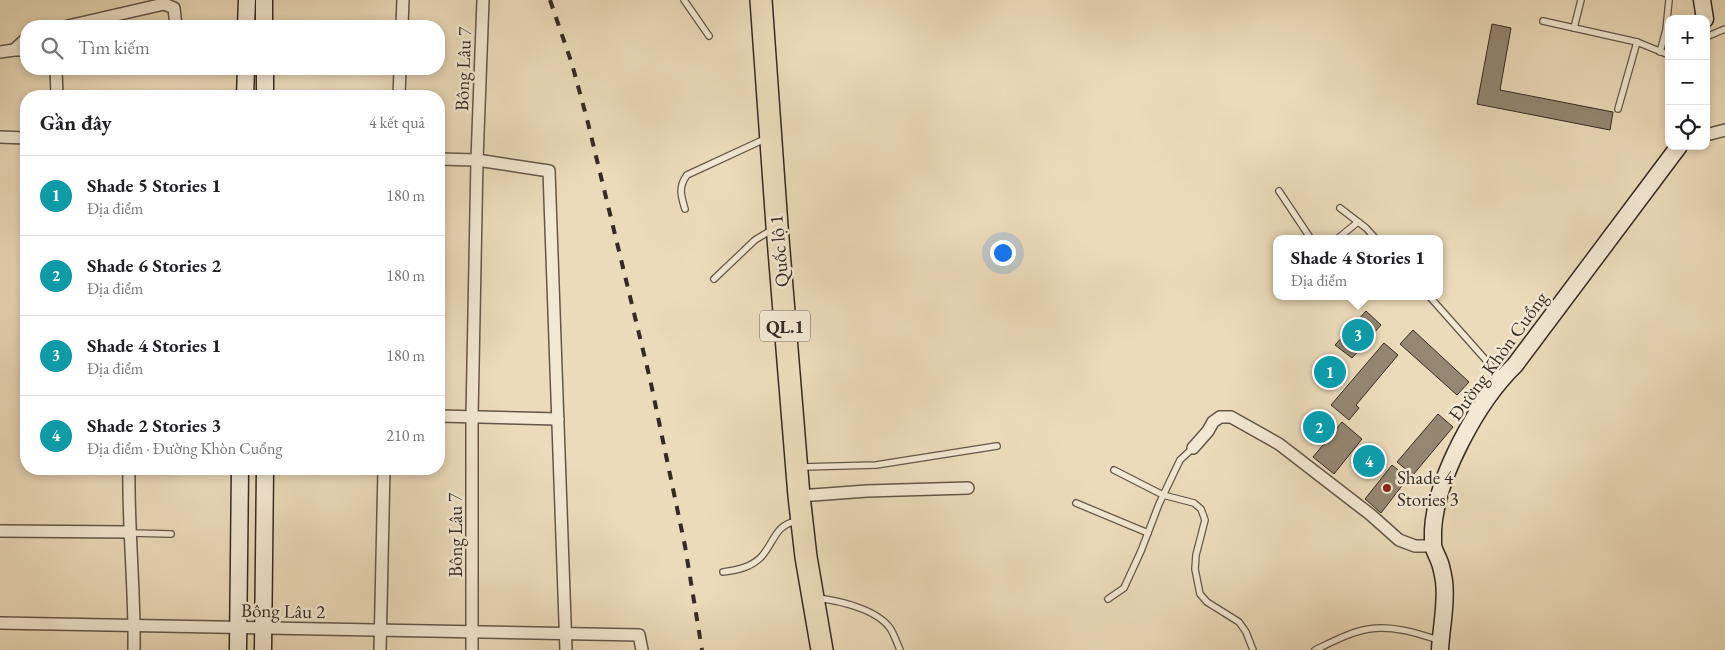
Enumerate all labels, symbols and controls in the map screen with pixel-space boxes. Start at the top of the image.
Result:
map controls [1665,15,1710,150]
button: + [1665,15,1710,60]
search box [20,20,445,75]
street label: Bông Lâu 7 [449,26,477,112]
icon: search [38,34,66,62]
text: Tìm kiếm [78,35,150,60]
button: − [1665,60,1710,105]
button: locate [1665,105,1710,150]
text: Gần đây [40,109,112,136]
text: 4 kết quả [369,112,425,133]
text: Shade 5 Stories 1 [87,173,221,198]
text: 1 [52,185,60,206]
text: 180 m [386,185,425,206]
text: Địa điểm [87,198,143,219]
street label: Quốc lộ 1 [763,214,795,288]
popup [1273,235,1443,300]
your location [990,240,1016,266]
text: Shade 4 Stories 1 [1291,245,1425,270]
text: Shade 6 Stories 2 [87,253,221,278]
text: 2 [52,265,60,286]
text: 180 m [386,265,425,286]
text: Địa điểm [1291,270,1347,291]
text: Địa điểm [87,278,143,299]
street label: Đường Khòn Cuổng [1443,286,1554,426]
road number: QL.1 [760,310,810,342]
pin: 3 [1342,316,1374,354]
text: Shade 4 Stories 1 [87,333,221,358]
text: 3 [52,345,60,366]
text: 180 m [386,345,425,366]
pin: 1 [1314,353,1346,391]
text: Địa điểm [87,358,143,379]
pin: 2 [1303,408,1335,446]
text: Shade 2 Stories 3 [87,413,221,438]
text: 4 [52,425,60,446]
text: 210 m [386,425,425,446]
text: Địa điểm · Đường Khòn Cuổng [87,438,282,459]
pin: 4 [1353,442,1385,480]
place label: Shade 4 Stories 3 [1397,465,1459,512]
marker: Shade 4 Stories 3 [1381,482,1393,494]
street label: Bông Lâu 7 [443,492,468,577]
street label: Bông Lâu 2 [241,598,325,624]

